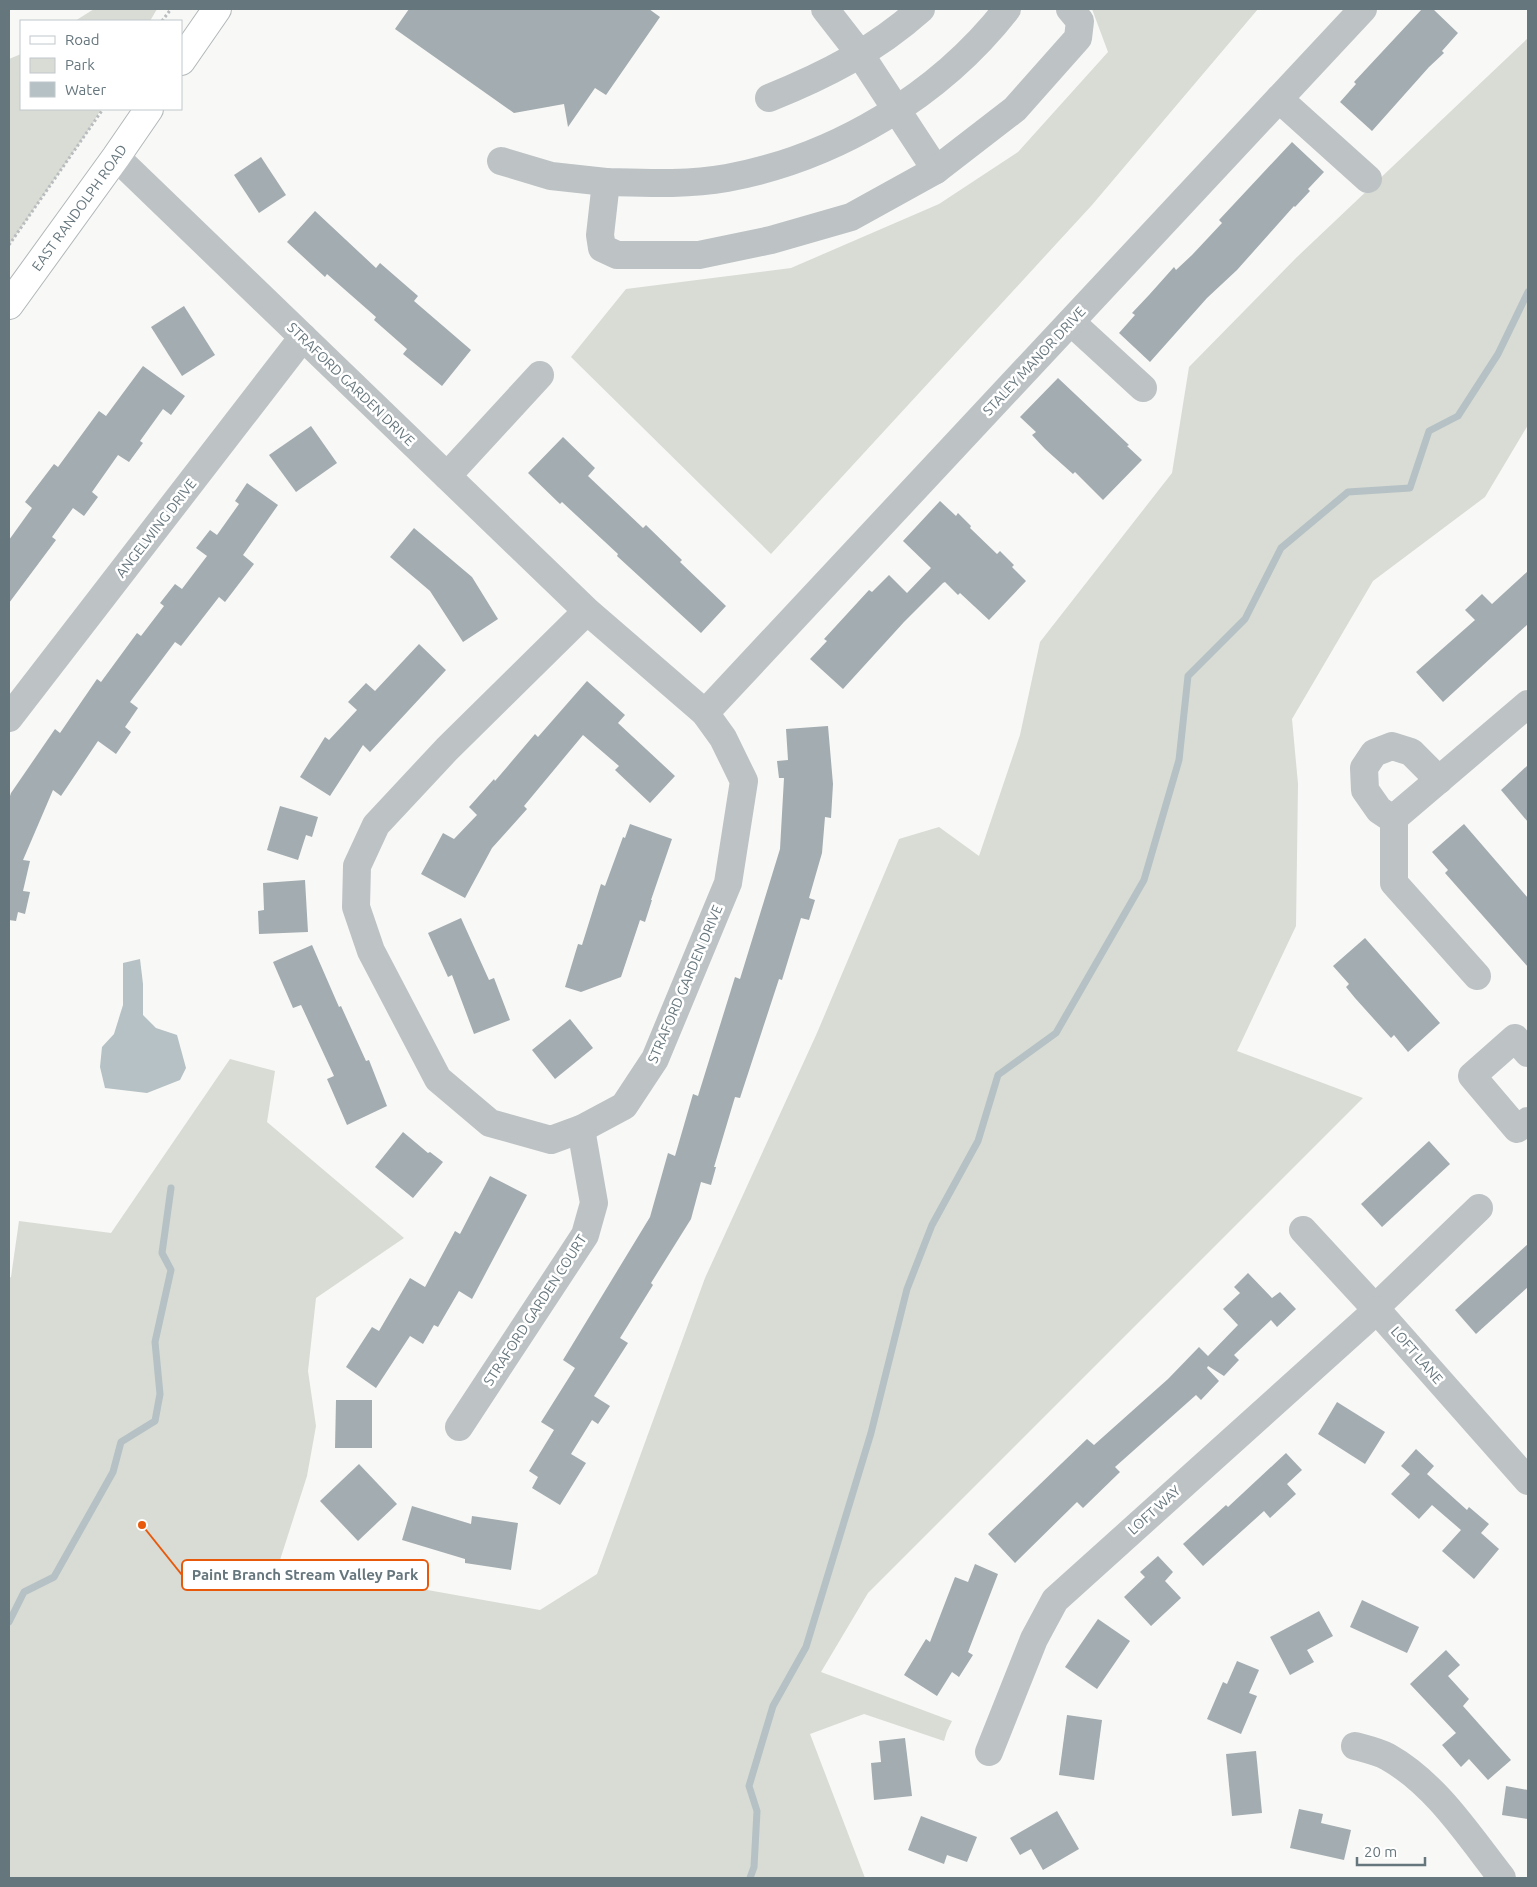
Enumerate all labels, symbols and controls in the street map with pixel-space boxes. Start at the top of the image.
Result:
legend [20,20,182,110]
text: Road [65,31,100,48]
text: Park [65,56,95,73]
text: Water [65,81,106,98]
street label: EAST RANDOLPH ROAD [28,141,130,274]
street label: STALEY MANOR DRIVE [979,303,1089,419]
street label: STRAFORD GARDEN DRIVE [284,319,418,449]
street label: ANGELWING DRIVE [113,475,200,581]
street label: STRAFORD GARDEN DRIVE [644,902,726,1066]
street label: STRAFORD GARDEN COURT [480,1231,590,1388]
street label: LOFT LANE [1388,1323,1446,1387]
street label: LOFT WAY [1124,1482,1184,1538]
callout: Paint Branch Stream Valley Park [182,1560,428,1590]
text: Paint Branch Stream Valley Park [192,1566,419,1583]
scale bar [1357,1834,1424,1866]
text: 20 m [1364,1843,1397,1860]

